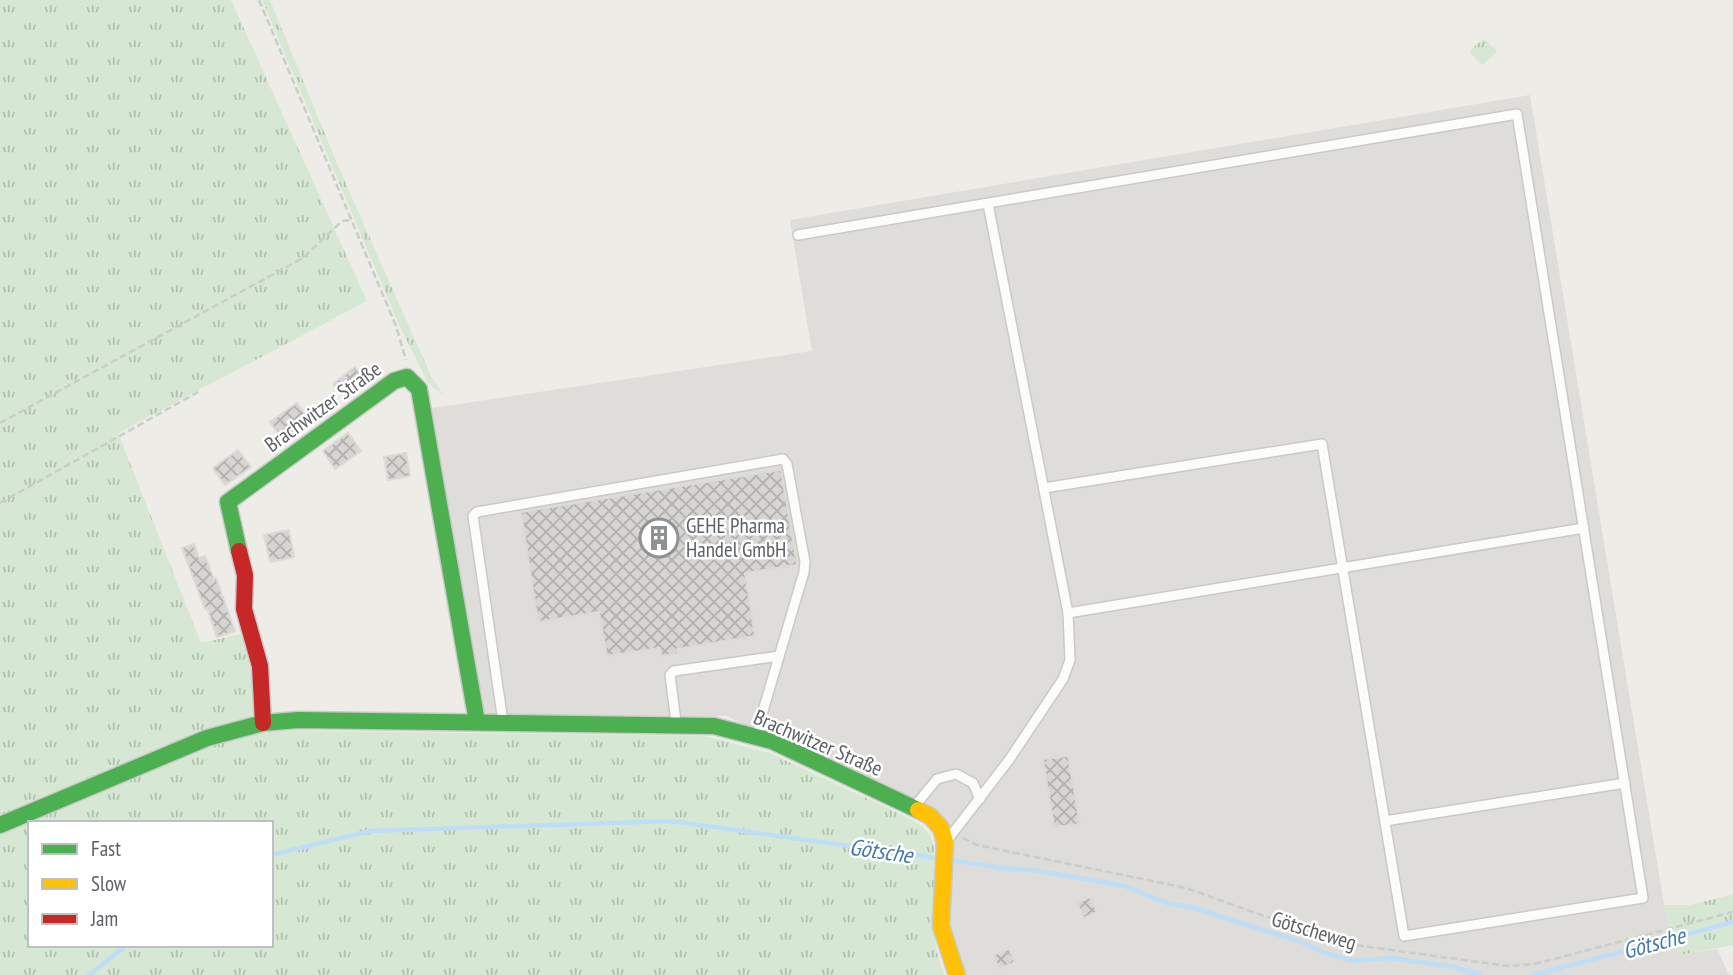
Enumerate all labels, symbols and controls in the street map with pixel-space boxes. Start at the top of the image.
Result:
street label: Brachwitzer Straße [259,355,386,458]
place label: GEHE Pharma Handel GmbH [686,512,786,563]
building icon: GEHE Pharma Handel GmbH [638,517,680,559]
street label: Brachwitzer Straße [750,703,887,782]
legend [28,821,273,947]
water label: Götsche [848,832,916,869]
text: Fast [91,835,121,862]
text: Slow [91,870,127,897]
text: Jam [90,905,118,932]
street label: Götscheweg [1268,905,1360,956]
water label: Götsche [1620,920,1690,965]

